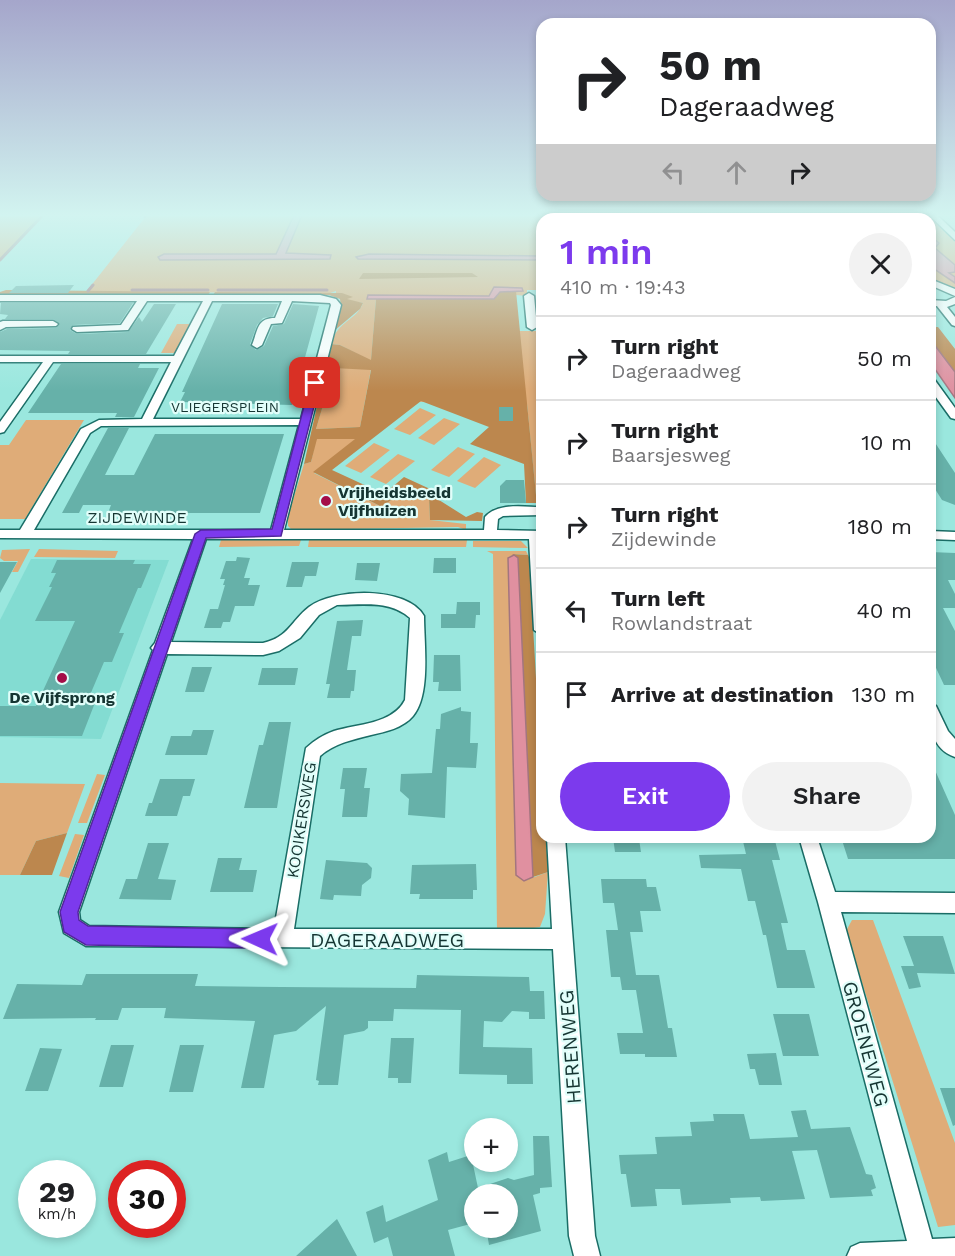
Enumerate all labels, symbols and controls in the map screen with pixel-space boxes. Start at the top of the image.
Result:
text: 50 m [659,41,762,90]
icon: right [560,42,638,120]
text: Dageraadweg [659,91,834,123]
icon: left [657,156,690,189]
icon: ahead [720,156,753,189]
icon: right [783,156,816,189]
text: 1 min [560,231,652,273]
button: close [849,233,912,296]
text: 410 m · 19:43 [560,275,686,299]
text: Turn right [611,334,718,359]
icon: right [560,342,593,375]
text: 50 m [857,346,912,371]
pin [289,357,340,408]
text: Dageraadweg [611,359,741,383]
icon: arrive [298,366,331,399]
street label: VLIEGERSPLEIN [171,399,279,415]
text: Turn right [611,418,718,443]
icon: right [560,426,593,459]
text: 10 m [861,430,912,455]
text: Baarsjesweg [611,443,730,467]
place label: Vrijheidsbeeld Vijfhuizen [338,483,451,520]
marker: Vrijheidsbeeld Vijfhuizen [319,494,333,508]
text: Turn right [611,502,718,527]
street label: ZIJDEWINDE [87,508,187,527]
icon: right [560,510,593,543]
text: 180 m [848,514,912,539]
text: Zijdewinde [611,527,717,551]
text: Turn left [611,586,705,611]
icon: left [560,594,593,627]
text: 40 m [856,598,912,623]
text: Rowlandstraat [611,611,752,635]
marker: De Vijfsprong [55,671,69,685]
icon: arrive [560,678,593,711]
text: Arrive at destination [611,682,834,707]
text: 130 m [852,682,915,707]
place label: De Vijfsprong [9,688,115,707]
street label: KOOIKERSWEG [283,761,320,879]
button: Exit [560,762,730,831]
button: Share [742,762,912,831]
position arrow [228,907,292,971]
street label: DAGERAADWEG [310,928,464,952]
street label: GROENEWEG [838,979,894,1109]
street label: HERENWEG [554,989,586,1105]
map controls [464,1118,518,1238]
button: + [464,1118,518,1172]
speed limit sign: 30 [108,1160,186,1238]
text: 29 [39,1174,75,1209]
button: − [464,1184,518,1238]
text: km/h [38,1205,76,1223]

